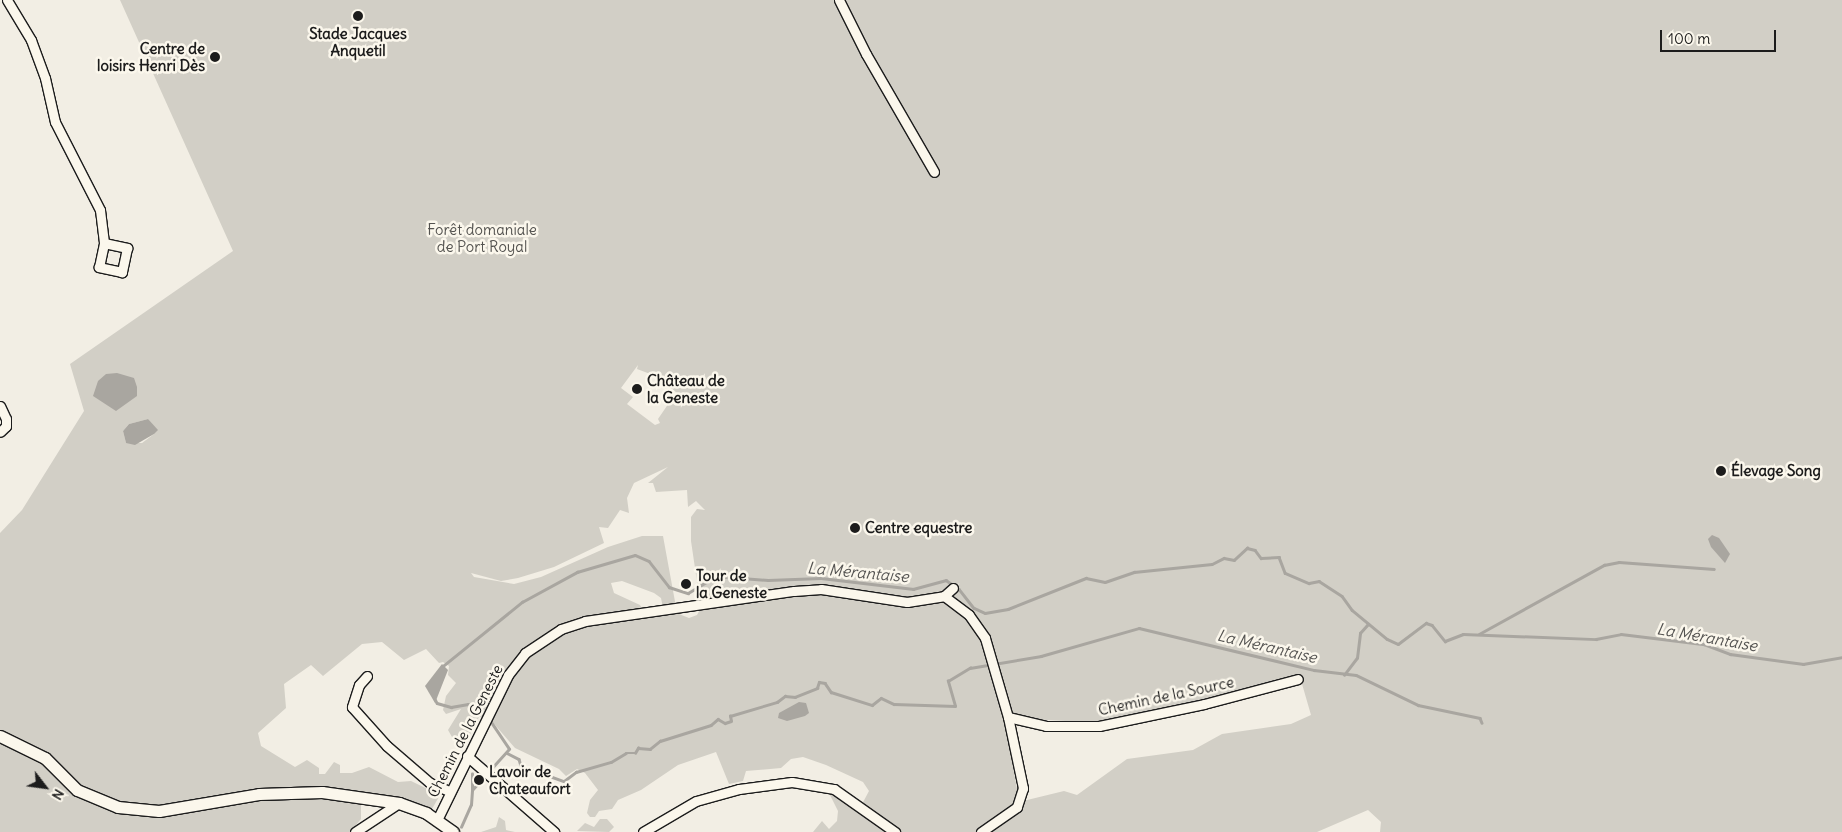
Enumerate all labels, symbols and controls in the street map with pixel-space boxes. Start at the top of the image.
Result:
marker: Stade Jacques Anquetil [352,10,364,22]
scale bar [1662,20,1778,52]
place label: Stade Jacques Anquetil [309,24,407,59]
text: 100 m [1668,29,1710,48]
place label: Centre de loisirs Henri Dès [97,39,205,74]
marker: Centre de loisirs Henri Dès [209,51,221,63]
park label: Forêt domaniale de Port Royal [427,220,537,255]
place label: Château de la Geneste [647,371,725,406]
marker: Château de la Geneste [631,383,643,395]
place label: Élevage Song [1731,462,1821,480]
marker: Élevage Song [1715,465,1727,477]
place label: Centre equestre [865,519,972,537]
marker: Centre equestre [849,522,861,534]
water label: La Mérantaise [807,558,909,586]
place label: Tour de la Geneste [696,566,767,601]
marker: Tour de la Geneste [680,578,692,590]
water label: La Mérantaise [1655,619,1759,655]
water label: La Mérantaise [1215,625,1319,667]
street label: Chemin de la Geneste [424,662,506,800]
street label: Chemin de la Source [1097,673,1235,719]
north arrow [20,762,70,812]
place label: Lavoir de Chateaufort [489,762,571,797]
marker: Lavoir de Chateaufort [473,774,485,786]
text: N [48,786,68,803]

